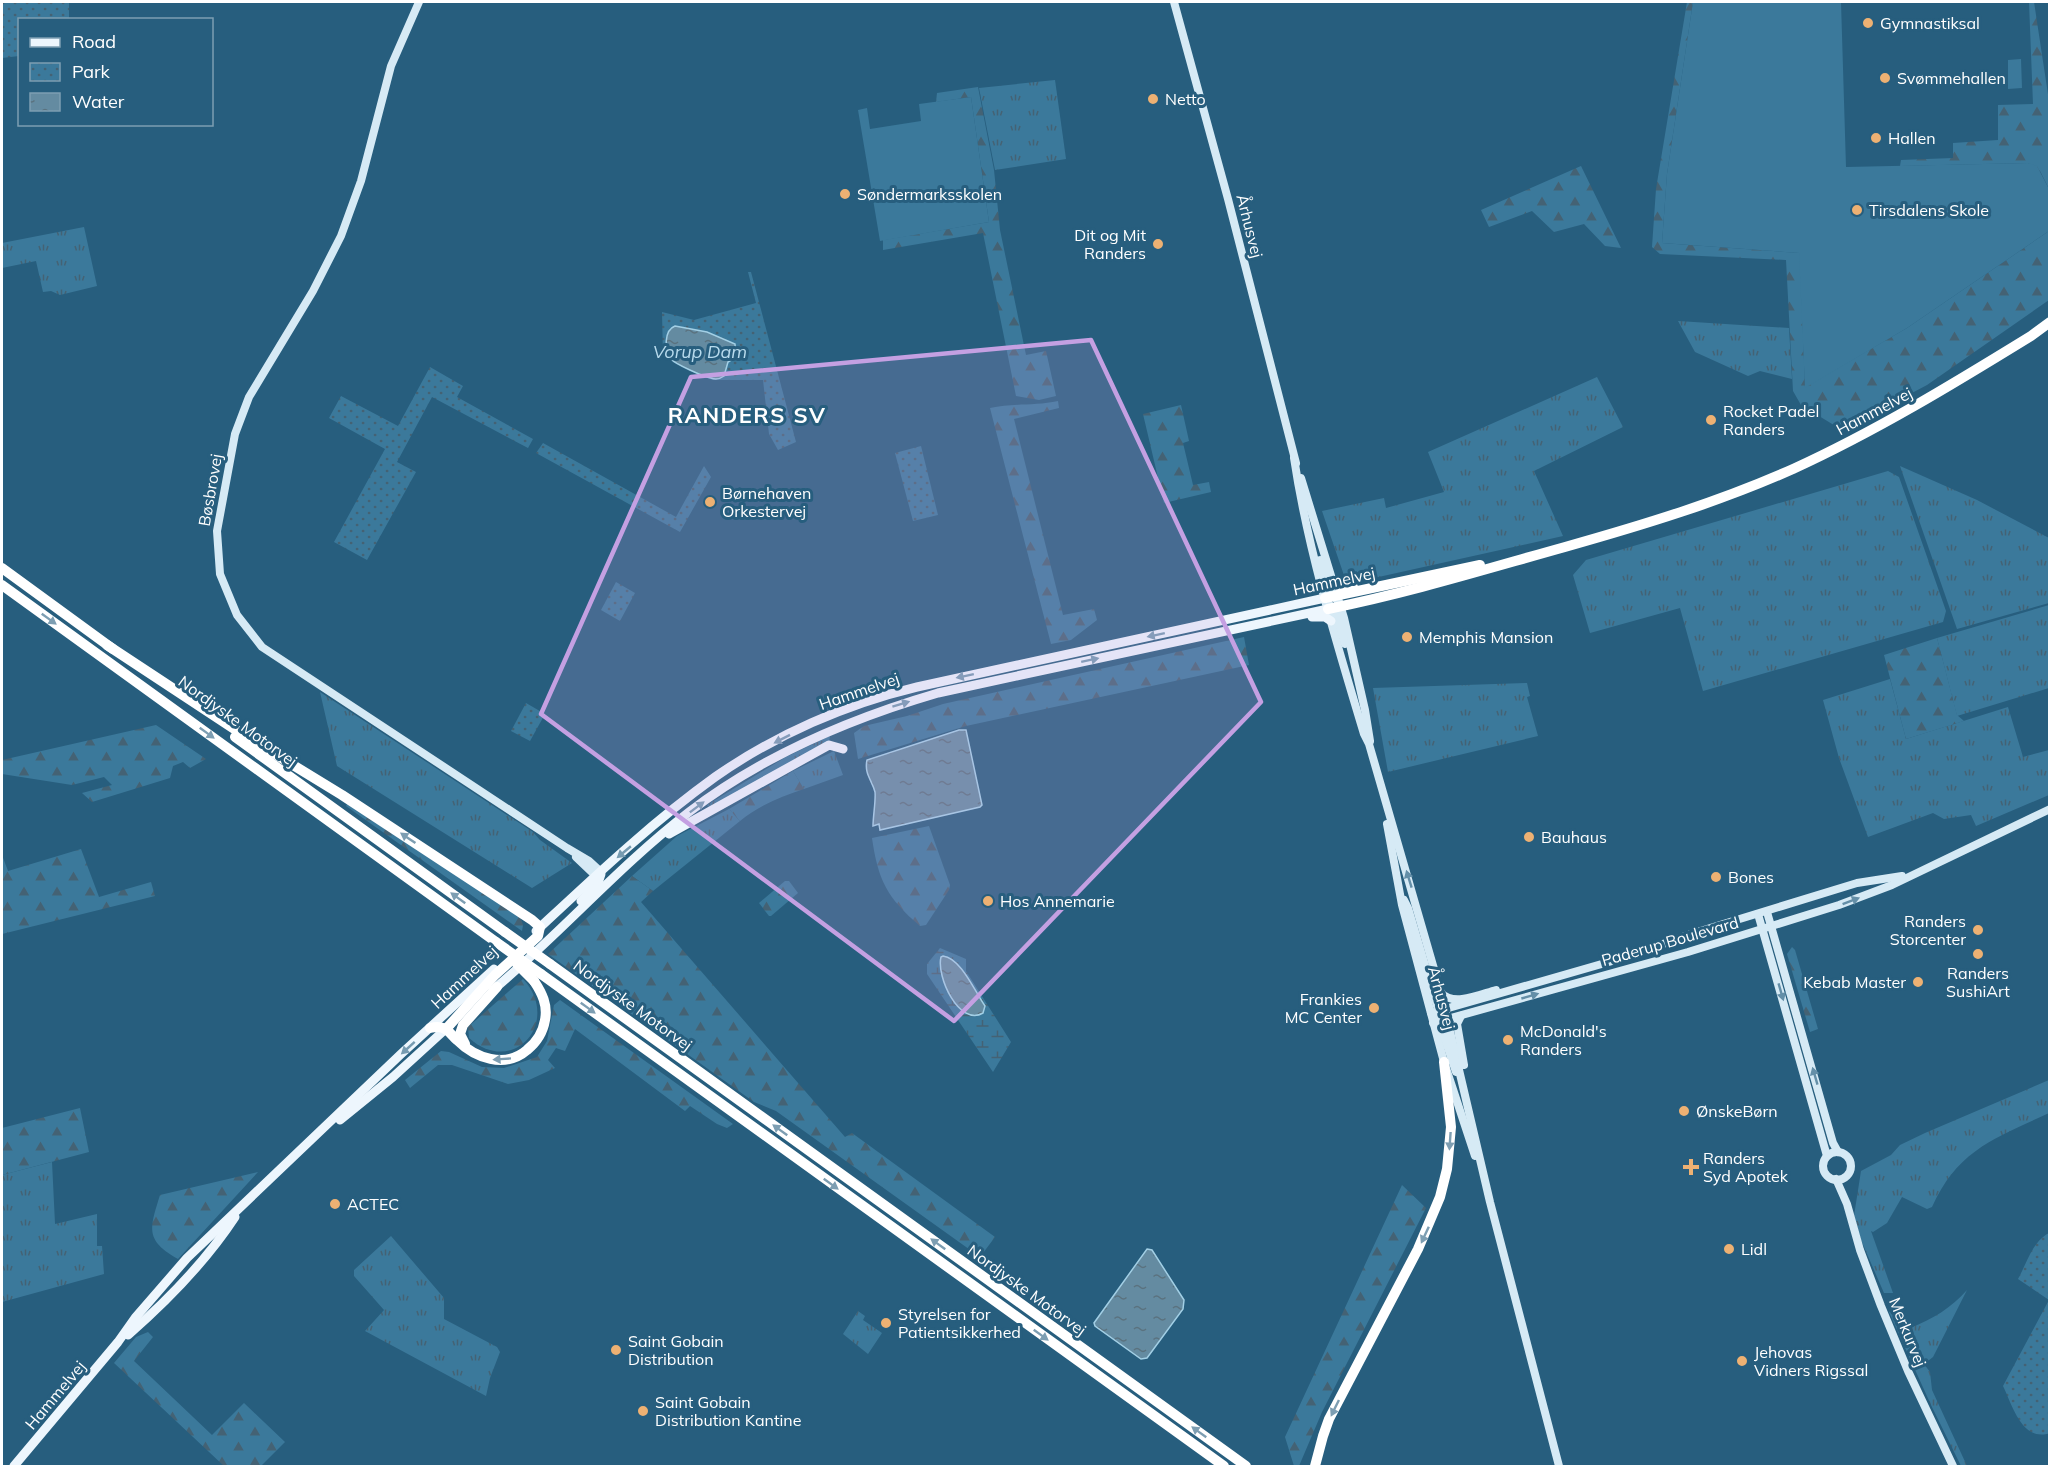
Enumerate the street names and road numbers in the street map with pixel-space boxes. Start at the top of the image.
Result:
street label: Århusvej [1232,192,1268,260]
street label: Hammelvej [1833,383,1915,439]
street label: Bøsbrovej [194,452,226,528]
street label: Hammelvej [1291,563,1377,599]
street label: Hammelvej [816,668,902,714]
street label: Nordjyske Motorvej [175,671,301,771]
street label: Paderup Boulevard [1599,912,1741,970]
street label: Hammelvej [427,941,501,1013]
street label: Nordjyske Motorvej [570,955,696,1055]
street label: Århusvej [1424,964,1460,1032]
street label: Nordjyske Motorvej [964,1240,1090,1340]
street label: Merkurvej [1885,1294,1931,1370]
street label: Hammelvej [21,1357,89,1433]

